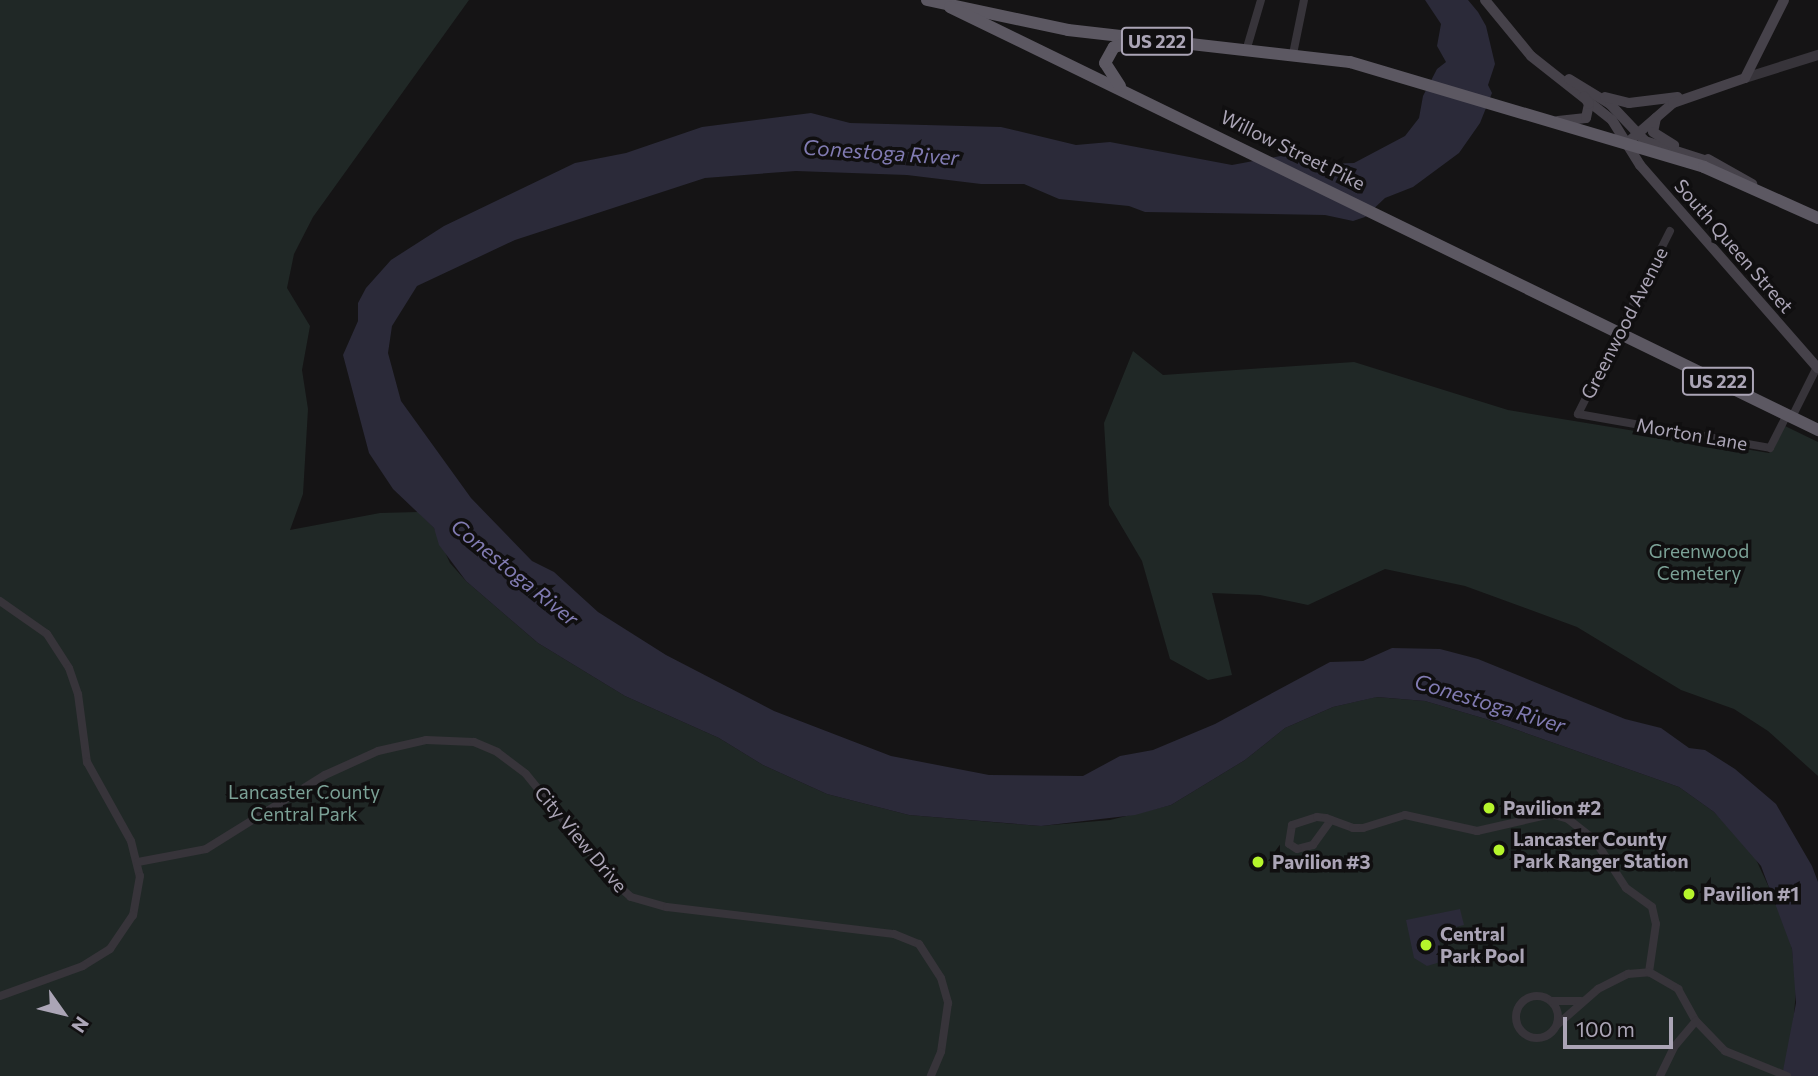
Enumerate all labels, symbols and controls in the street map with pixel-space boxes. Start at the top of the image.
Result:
road number: US 222 [1120,26,1194,56]
street label: Willow Street Pike [1217,105,1369,195]
water label: Conestoga River [802,134,960,170]
street label: South Queen Street [1670,174,1798,318]
street label: Greenwood Avenue [1576,243,1672,403]
road number: US 222 [1681,366,1755,396]
street label: Morton Lane [1635,413,1749,455]
water label: Conestoga River [446,513,584,631]
park label: Greenwood Cemetery [1649,540,1749,584]
water label: Conestoga River [1412,668,1568,738]
park label: Lancaster County Central Park [228,781,380,825]
street label: City View Drive [530,781,632,897]
place label: Pavilion #2 [1503,797,1601,819]
marker: Pavilion #2 [1481,800,1497,816]
place label: Lancaster County Park Ranger Station [1513,828,1688,872]
marker: Lancaster County Park Ranger Station [1491,842,1507,858]
place label: Pavilion #3 [1272,851,1370,873]
marker: Pavilion #3 [1250,854,1266,870]
place label: Pavilion #1 [1703,883,1799,905]
marker: Pavilion #1 [1681,886,1697,902]
place label: Central Park Pool [1440,923,1525,967]
marker: Central Park Pool [1418,937,1434,953]
north arrow [28,978,98,1048]
scale bar [1566,1002,1676,1046]
text: N [67,1013,94,1037]
text: 100 m [1576,1016,1635,1041]

